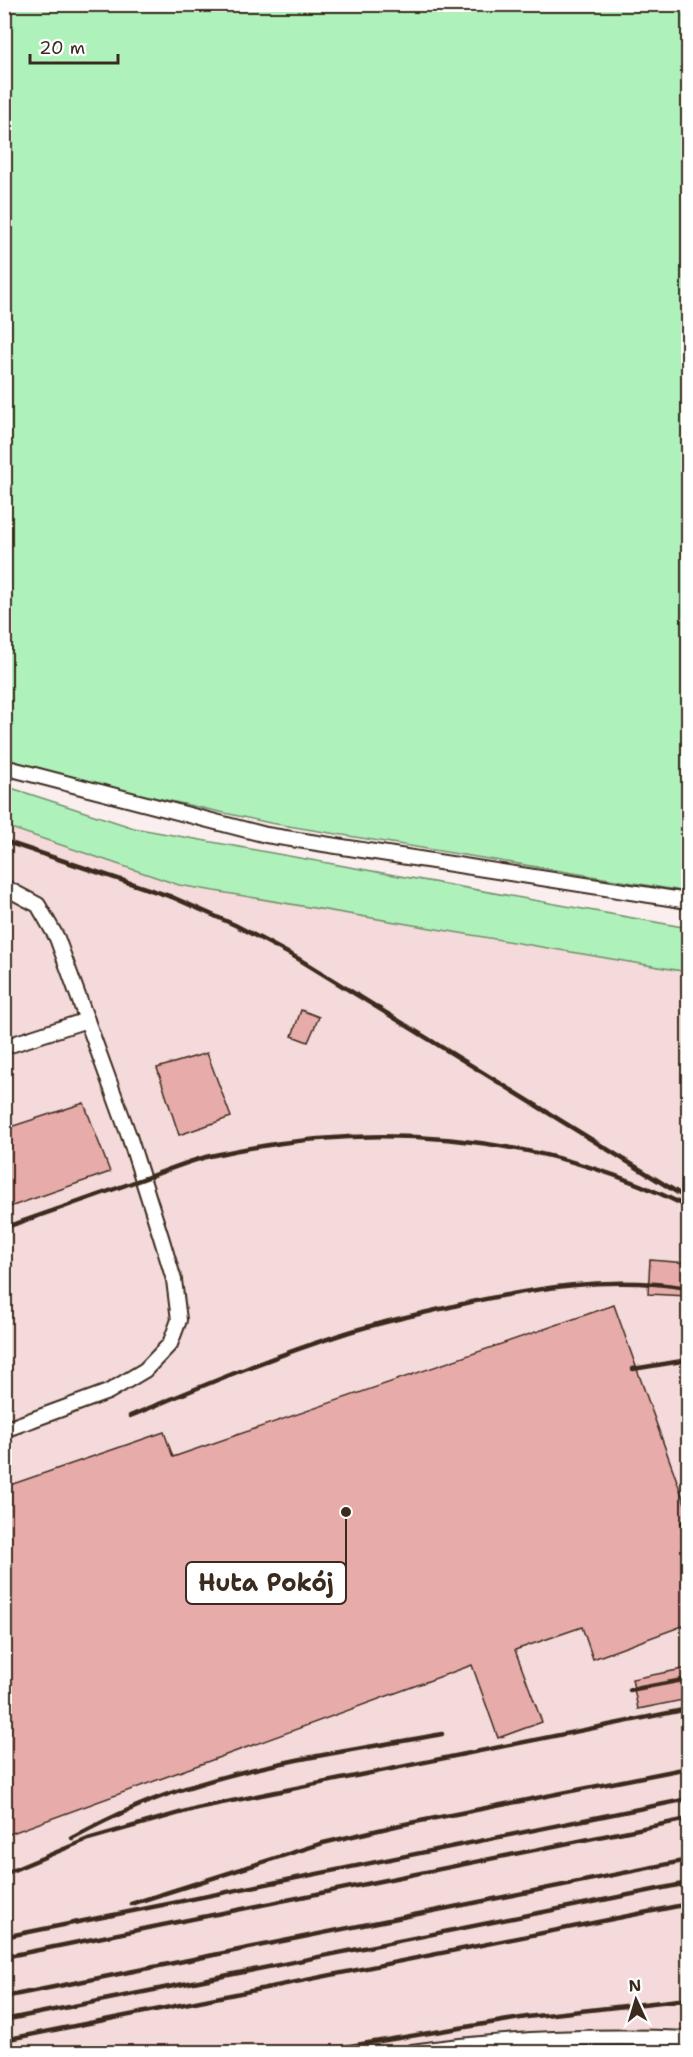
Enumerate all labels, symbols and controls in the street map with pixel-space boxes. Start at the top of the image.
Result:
scale bar [30,27,118,65]
text: 20 m [39,36,85,60]
callout: Huta Pokój [186,1562,346,1604]
text: Huta Pokój [198,1567,334,1599]
north arrow [606,1970,666,2030]
text: N [628,1975,642,1996]

